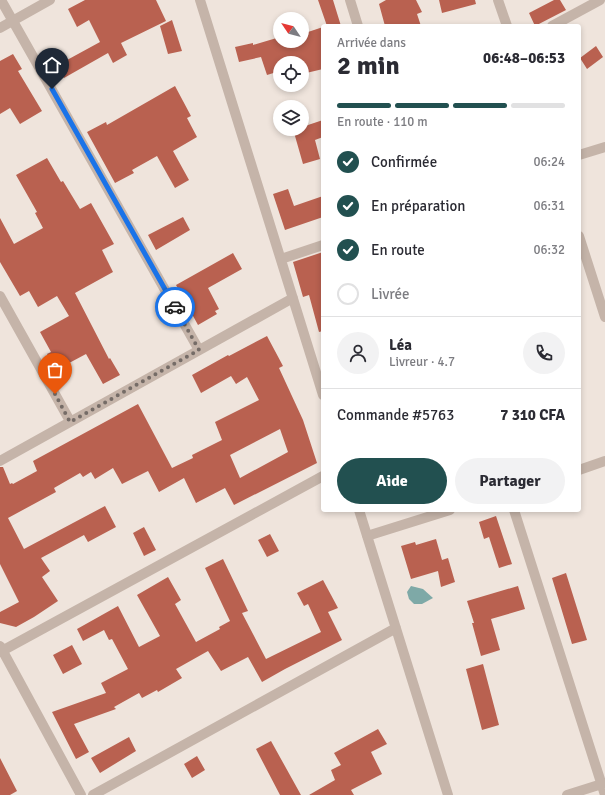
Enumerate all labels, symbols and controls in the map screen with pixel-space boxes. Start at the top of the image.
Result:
north arrow [273,12,309,48]
map controls [273,12,309,136]
text: Arrivée dans [337,35,406,51]
pin [35,48,69,89]
text: 06:48–06:53 [483,49,565,67]
text: 2 min [337,50,400,82]
icon: home [41,54,63,76]
button: locate [273,56,309,92]
button: layers [273,100,309,136]
text: En route · 110 m [337,114,428,130]
icon: check [337,151,359,173]
text: Confirmée [371,153,437,171]
text: 06:24 [533,154,565,170]
icon: check [337,195,359,217]
text: En préparation [371,197,466,215]
text: 06:31 [533,198,565,214]
icon: check [337,239,359,261]
text: En route [371,241,425,259]
text: 06:32 [533,242,565,258]
text: Livrée [371,285,410,303]
courier [155,287,195,327]
icon: car [164,296,186,318]
button: person [337,332,379,374]
button: phone [523,332,565,374]
text: Léa [389,336,412,354]
pin [38,353,72,394]
text: Livreur · 4.7 [389,354,455,370]
icon: bag [44,359,66,381]
text: Commande #5763 [337,406,454,424]
text: 7 310 CFA [500,406,565,424]
button: Aide [337,458,447,504]
button: Partager [455,458,565,504]

